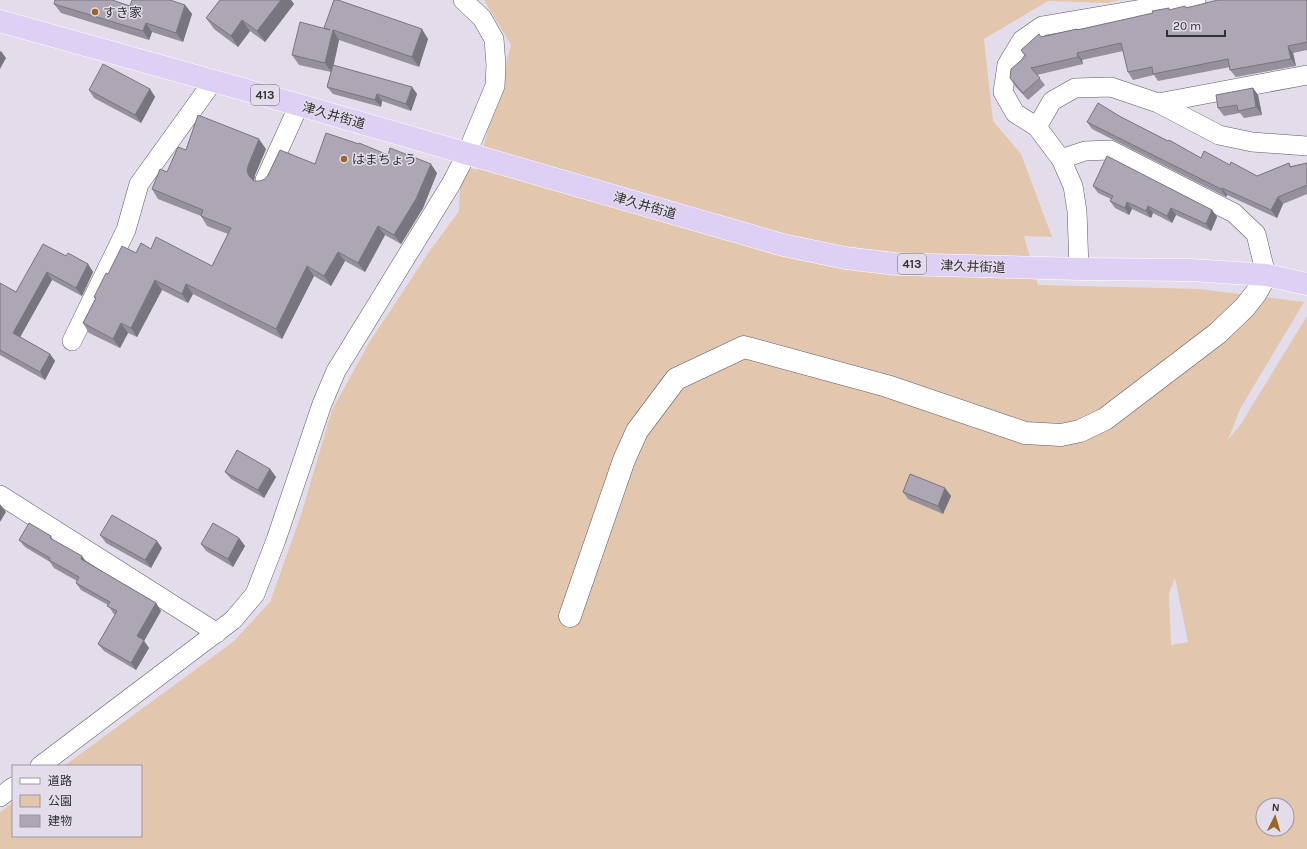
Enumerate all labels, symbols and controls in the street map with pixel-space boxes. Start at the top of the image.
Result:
place label: すき家 [103,5,142,20]
marker: すき家 [90,7,100,17]
scale bar [1167,12,1225,38]
text: 20 m [1173,19,1201,33]
road number: 413 [251,85,279,105]
street label: 津久井街道 [301,99,367,132]
place label: はまちょう [352,152,417,167]
marker: はまちょう [339,154,349,164]
street label: 津久井街道 [612,189,678,222]
road number: 413 [898,254,926,274]
street label: 津久井街道 [940,258,1006,275]
legend [12,765,142,837]
text: 道路 [48,774,72,788]
text: 公園 [48,794,72,808]
north arrow [1255,797,1295,837]
text: N [1271,801,1280,814]
text: 建物 [48,814,72,828]

